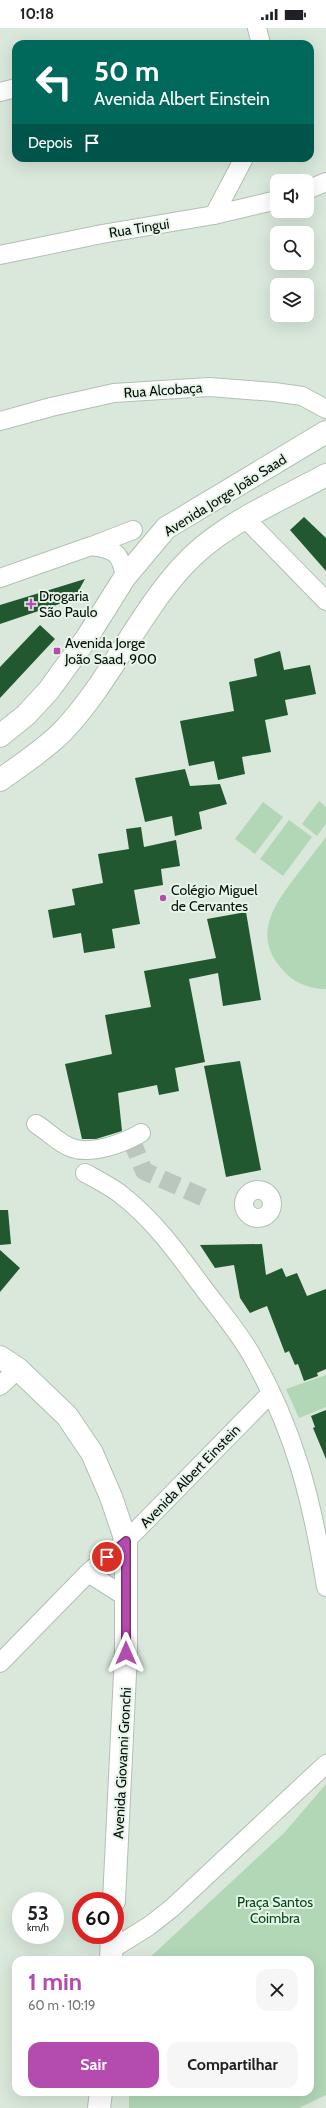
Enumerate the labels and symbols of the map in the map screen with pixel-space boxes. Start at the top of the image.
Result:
street label: Rua Tingui [108,214,171,242]
street label: Rua Alcobaça [123,378,203,402]
street label: Avenida Jorge João Saad [160,450,290,540]
place label: Drogaria São Paulo [39,587,98,621]
marker: Drogaria São Paulo [26,599,36,609]
place label: Avenida Jorge João Saad, 900 [64,634,157,668]
marker: Avenida Jorge João Saad, 900 [52,646,62,656]
place label: Colégio Miguel de Cervantes [171,881,258,915]
marker: Colégio Miguel de Cervantes [158,893,168,903]
street label: Avenida Albert Einstein [136,1420,244,1531]
pin [90,1540,124,1574]
position arrow [105,1632,147,1674]
street label: Avenida Giovanni Gronchi [109,1687,135,1839]
speed limit sign: 60 [72,1892,124,1944]
park label: Praça Santos Coimbra [237,1893,313,1927]

